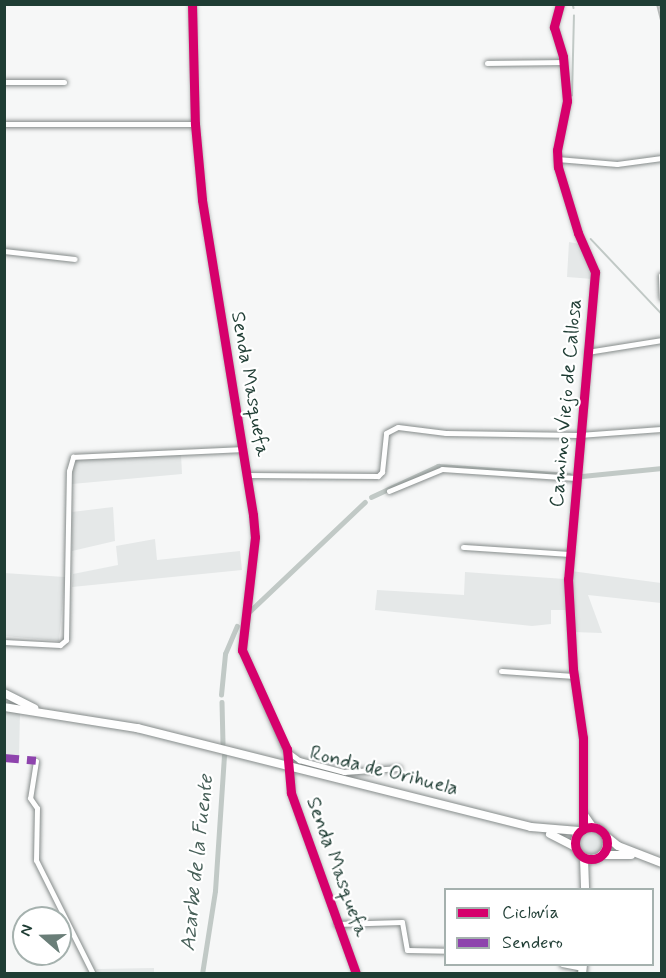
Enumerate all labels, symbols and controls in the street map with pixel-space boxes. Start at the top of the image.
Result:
street label: Camino Viejo de Callosa [545,297,587,509]
street label: Senda Masquefa [226,312,274,456]
street label: Ronda de Orihuela [307,741,461,801]
water label: Azarbe de la Fuente [175,773,219,953]
street label: Senda Masquefa [302,797,372,937]
legend [444,888,654,966]
text: Ciclovía [502,901,559,925]
north arrow [12,906,72,966]
text: N [15,922,38,939]
text: Sendero [502,931,563,955]

